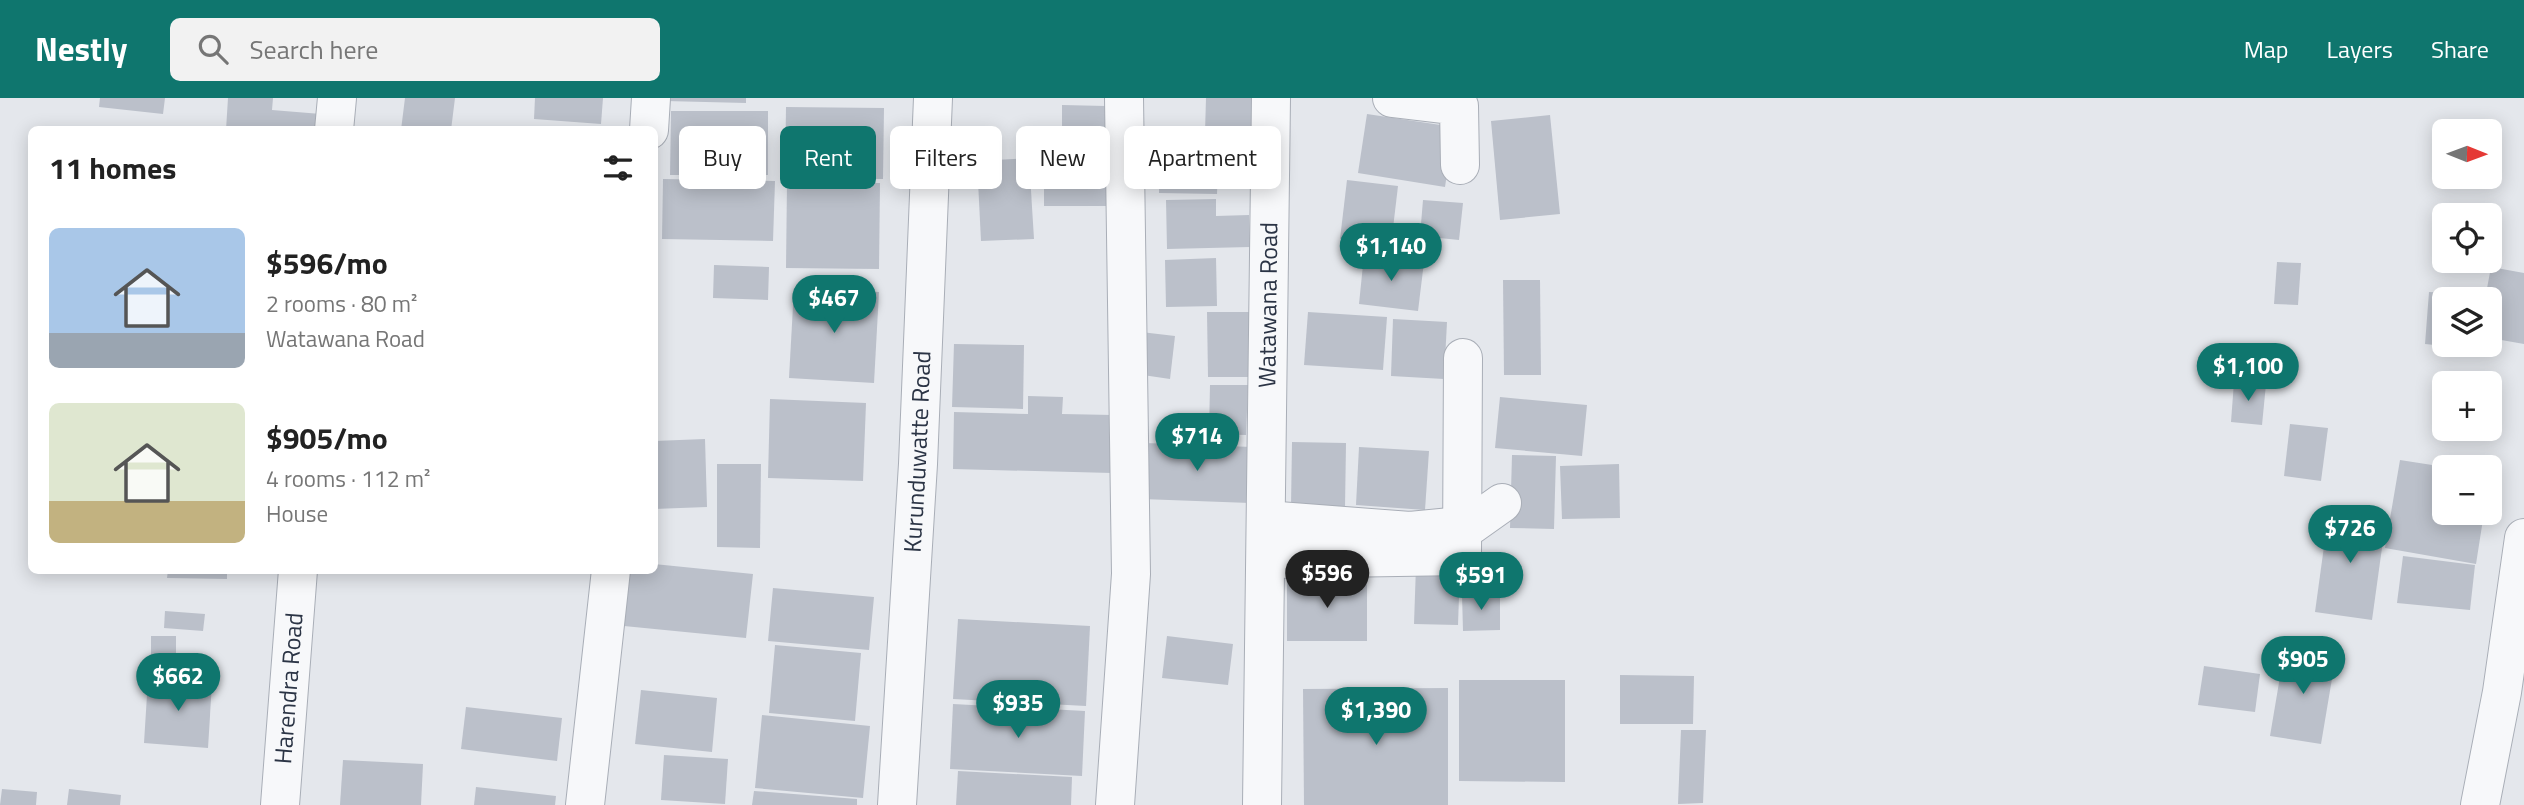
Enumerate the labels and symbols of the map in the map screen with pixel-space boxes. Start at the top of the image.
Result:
north arrow [2432,119,2502,189]
street label: Watawana Road [1248,222,1286,388]
pin: $1,140 [1334,223,1448,283]
pin: $467 [793,275,875,335]
pin: $1,100 [2191,344,2305,403]
street label: Kurunduwatte Road [894,350,940,554]
pin: $714 [1156,414,1238,473]
pin: $726 [2309,505,2391,565]
pin: $596 [1286,550,1368,610]
pin: $591 [1440,552,1522,612]
street label: Harendra Road [264,611,312,765]
pin: $905 [2262,636,2344,696]
pin: $662 [137,654,219,713]
pin: $935 [977,680,1059,740]
pin: $1,390 [1319,688,1433,747]

